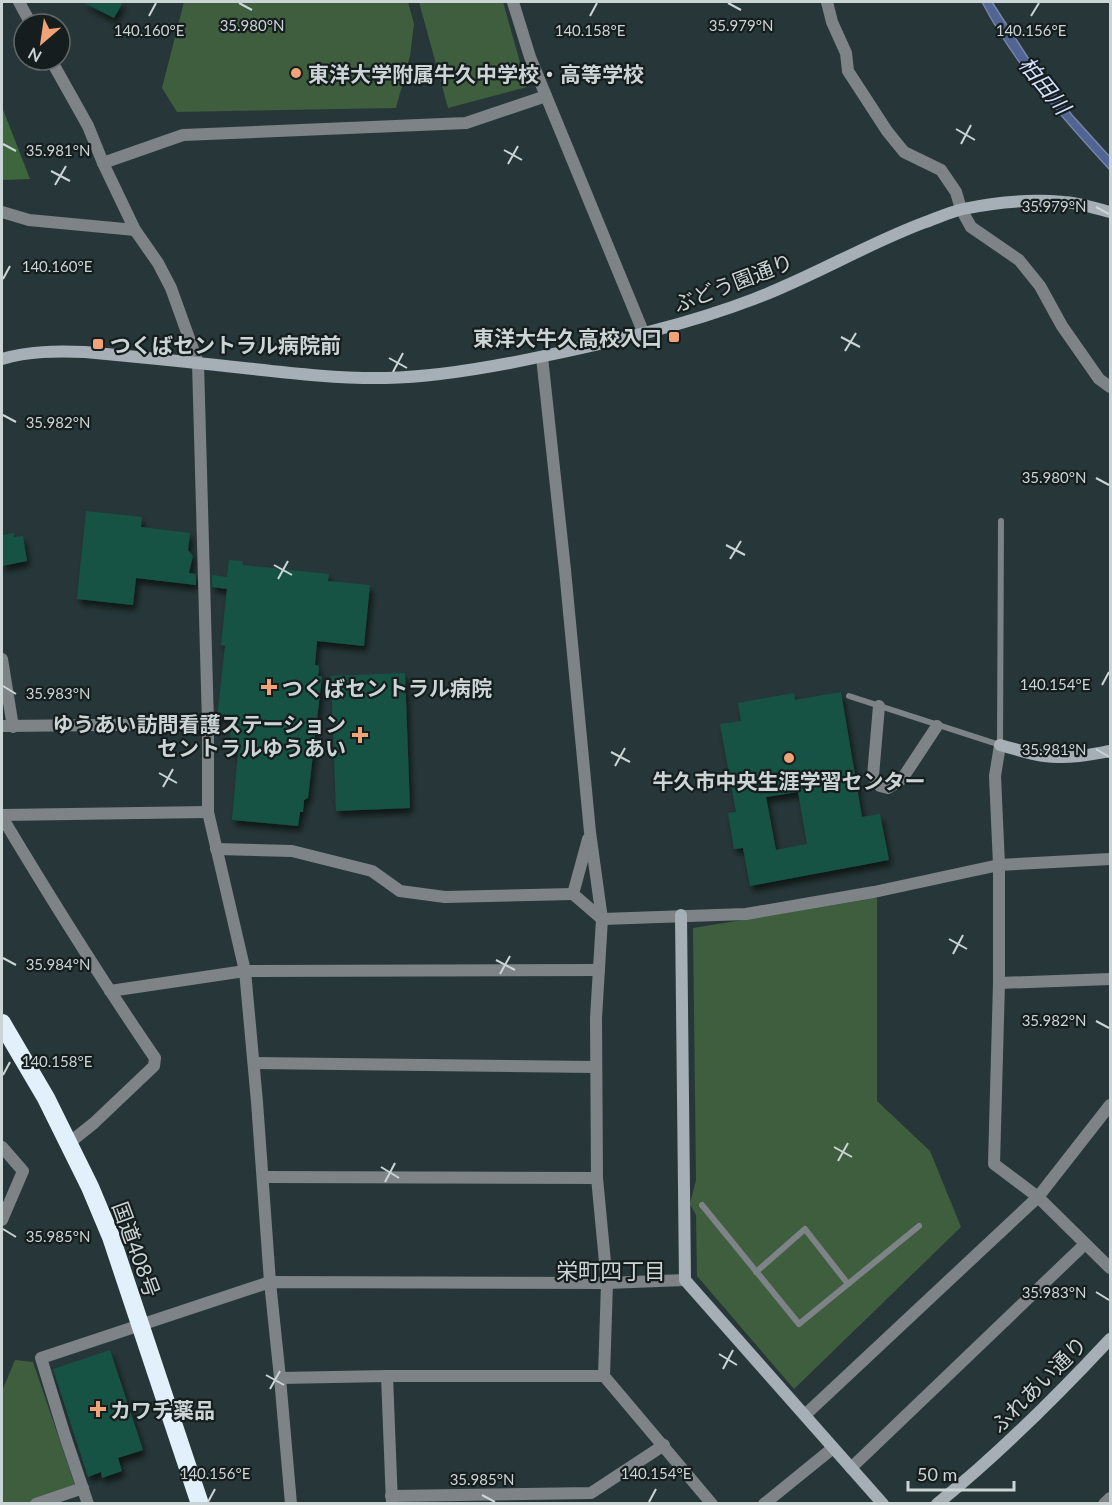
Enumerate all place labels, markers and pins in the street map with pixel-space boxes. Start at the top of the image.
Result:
place label: 東洋大学附属牛久中学校・高等学校 [308,61,644,86]
marker: 東洋大学附属牛久中学校・高等学校 [289,66,303,80]
place label: 東洋大牛久高校入口 [473,325,662,350]
marker: 東洋大牛久高校入口 [667,330,681,344]
place label: つくばセントラル病院前 [110,332,341,357]
marker: つくばセントラル病院前 [91,337,105,351]
place label: つくばセントラル病院 [282,675,492,700]
marker: つくばセントラル病院 [260,678,278,696]
place label: ゆうあい訪問看護ステーション セントラルゆうあい [52,711,346,760]
marker: ゆうあい訪問看護ステーション セントラルゆうあい [351,726,369,744]
marker: 牛久市中央生涯学習センター [782,751,796,765]
place label: 牛久市中央生涯学習センター [653,768,926,793]
place label: カワチ薬品 [110,1397,215,1422]
marker: カワチ薬品 [91,1402,105,1416]

